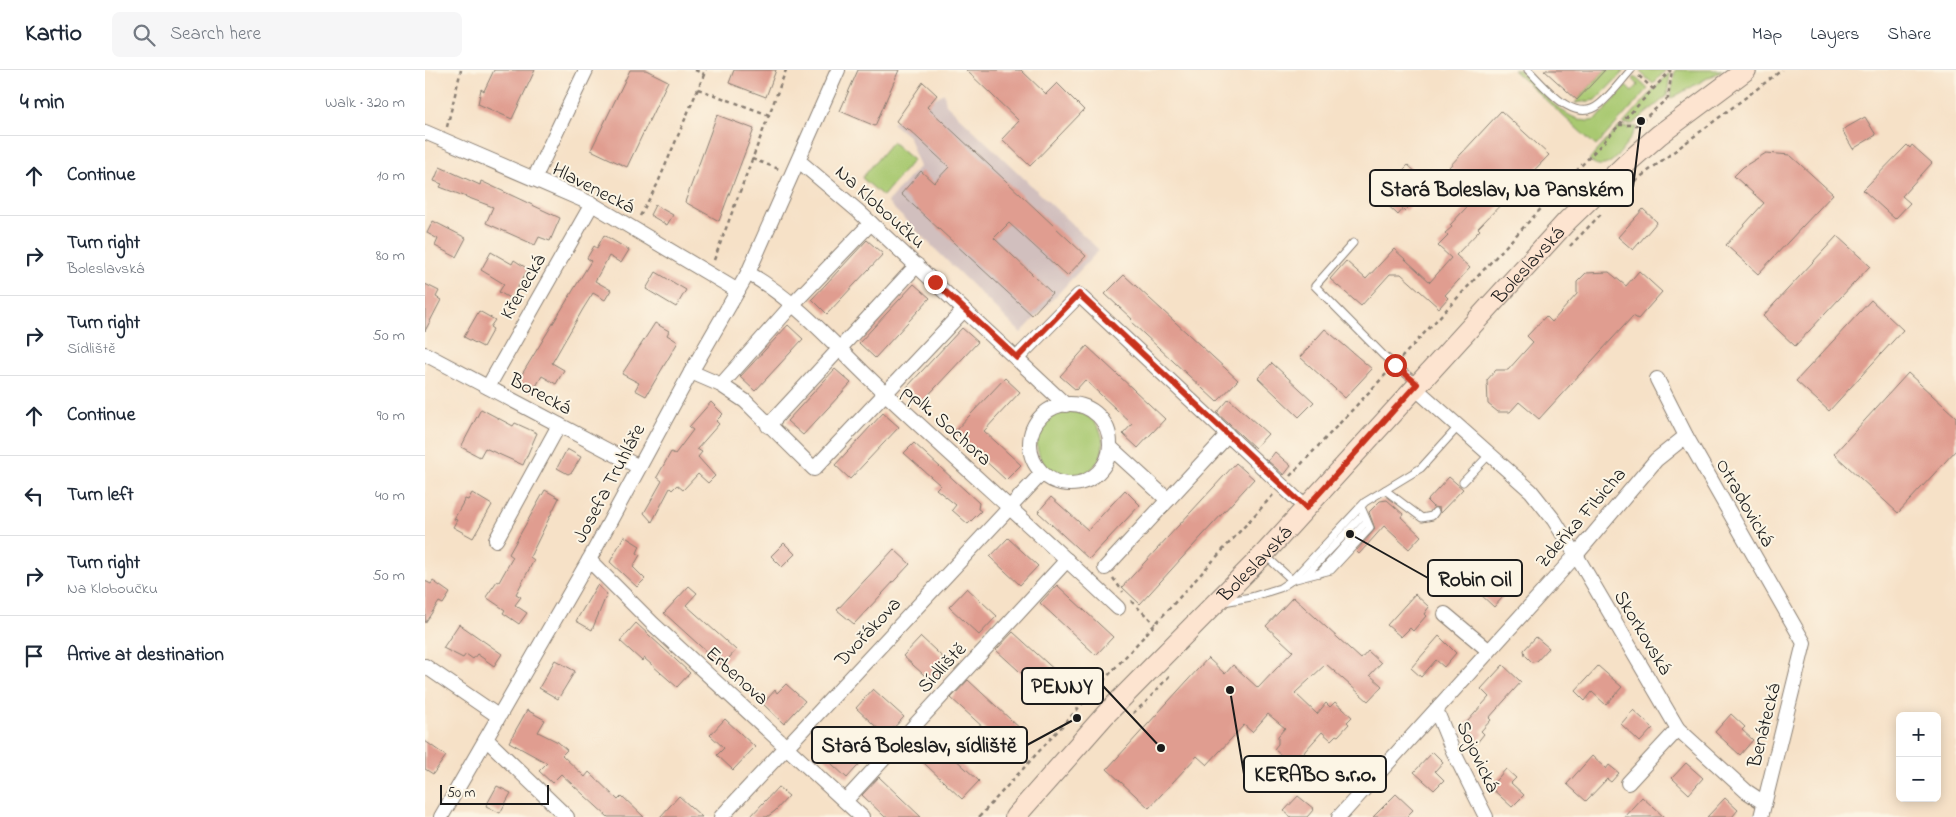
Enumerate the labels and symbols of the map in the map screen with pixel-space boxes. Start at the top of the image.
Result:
street label: Hlavenecká [546,156,639,222]
street label: Na Kloboučku [827,159,931,257]
callout: Stará Boleslav, Na Panském [1370,170,1633,206]
text: Stará Boleslav, Na Panském [1380,176,1624,206]
street label: Boleslavská [1486,220,1573,312]
street label: Křenecká [494,249,555,325]
route end [924,271,947,294]
route start [1384,354,1407,377]
street label: Borecká [503,366,576,424]
street label: pplk. Sochora [895,378,997,474]
street label: Josefa Truhláře [567,419,654,549]
street label: Otradovická [1707,454,1781,553]
street label: Zdeňka Fibicha [1530,462,1634,576]
street label: Boleslavská [1211,520,1300,611]
callout: Robin Oil [1428,560,1522,596]
text: Robin Oil [1438,566,1512,596]
street label: Skorkovská [1605,585,1679,681]
street label: Dvořákova [828,591,909,675]
street label: Sídliště [912,637,974,701]
street label: Erbenova [698,640,775,713]
callout: PENNY [1022,668,1103,704]
text: PENNY [1031,673,1093,703]
street label: Benátecká [1741,680,1790,772]
street label: Sojovická [1447,716,1506,798]
callout: Stará Boleslav, sídliště [812,727,1027,763]
text: Stará Boleslav, sídliště [822,732,1017,762]
callout: KERABO s.r.o. [1244,756,1386,792]
text: KERABO s.r.o. [1254,761,1377,791]
scale bar [440,782,549,805]

